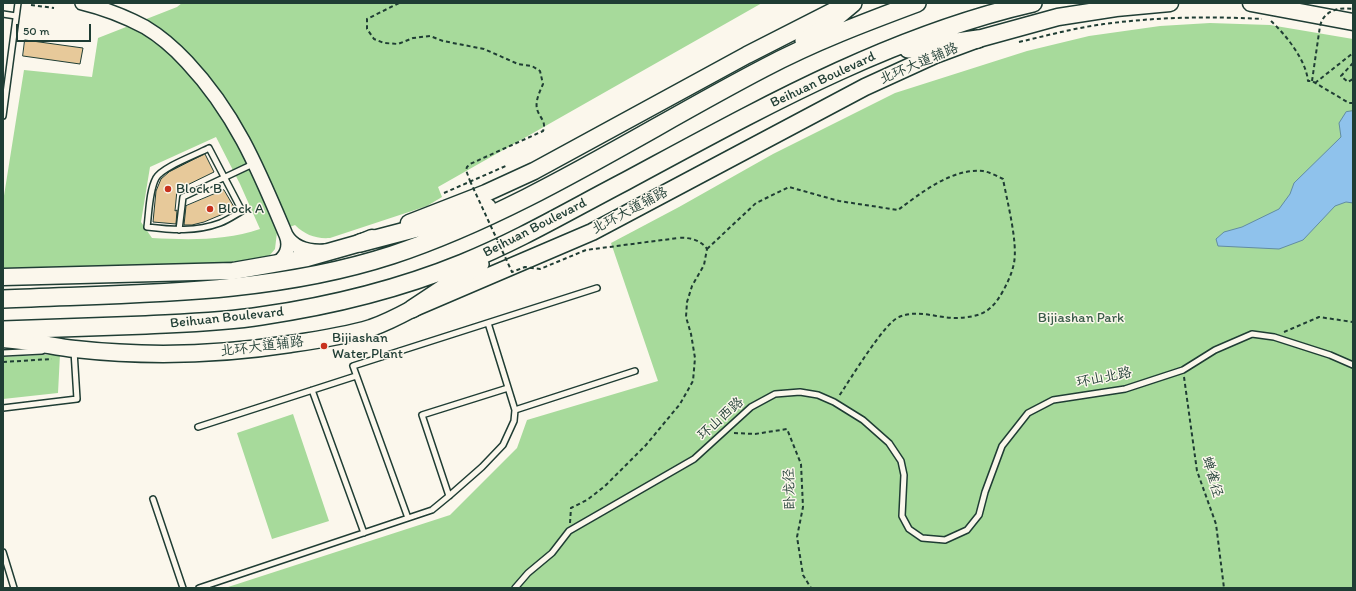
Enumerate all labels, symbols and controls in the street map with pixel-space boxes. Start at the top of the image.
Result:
scale bar [18,16,93,42]
text: 50 m [23,24,49,38]
street label: 北环大道辅路 [877,40,961,88]
street label: Beihuan Boulevard [768,48,878,112]
place label: Block B [176,181,222,197]
marker: Block B [163,184,173,194]
street label: 北环大道辅路 [589,184,671,238]
street label: Beihuan Boulevard [480,195,590,261]
place label: Block A [218,201,264,217]
marker: Block A [205,204,215,214]
street label: Beihuan Boulevard [169,304,285,332]
park label: Bijiashan Park [1038,310,1124,326]
place label: Bijiashan Water Plant [332,330,403,362]
street label: 北环大道辅路 [219,334,305,360]
marker: Bijiashan Water Plant [319,341,329,351]
street label: 环山北路 [1075,364,1133,392]
street label: 环山西路 [695,394,747,444]
street label: 蝉雀径 [1198,454,1226,500]
street label: 卧龙径 [781,468,799,510]

